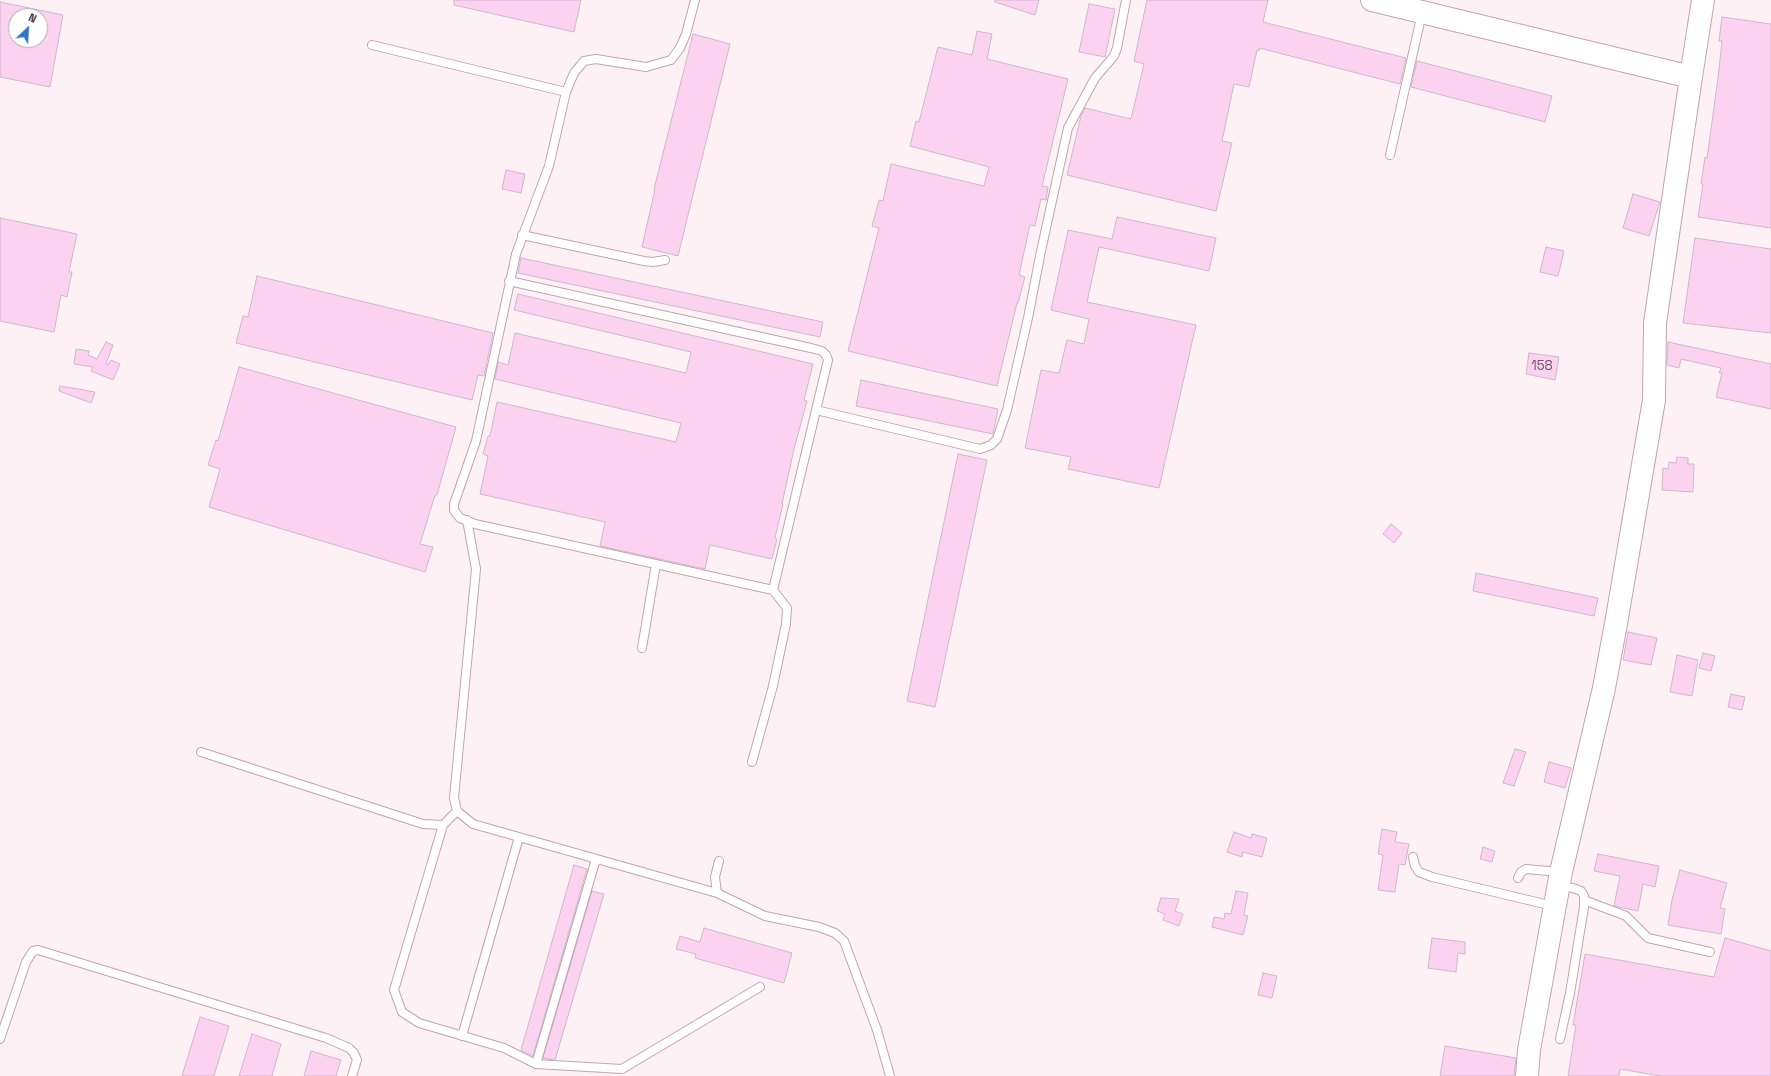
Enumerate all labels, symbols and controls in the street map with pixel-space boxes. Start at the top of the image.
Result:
north arrow [8,8,48,48]
text: N [26,10,39,26]
house number: 158 [1531,358,1553,374]

